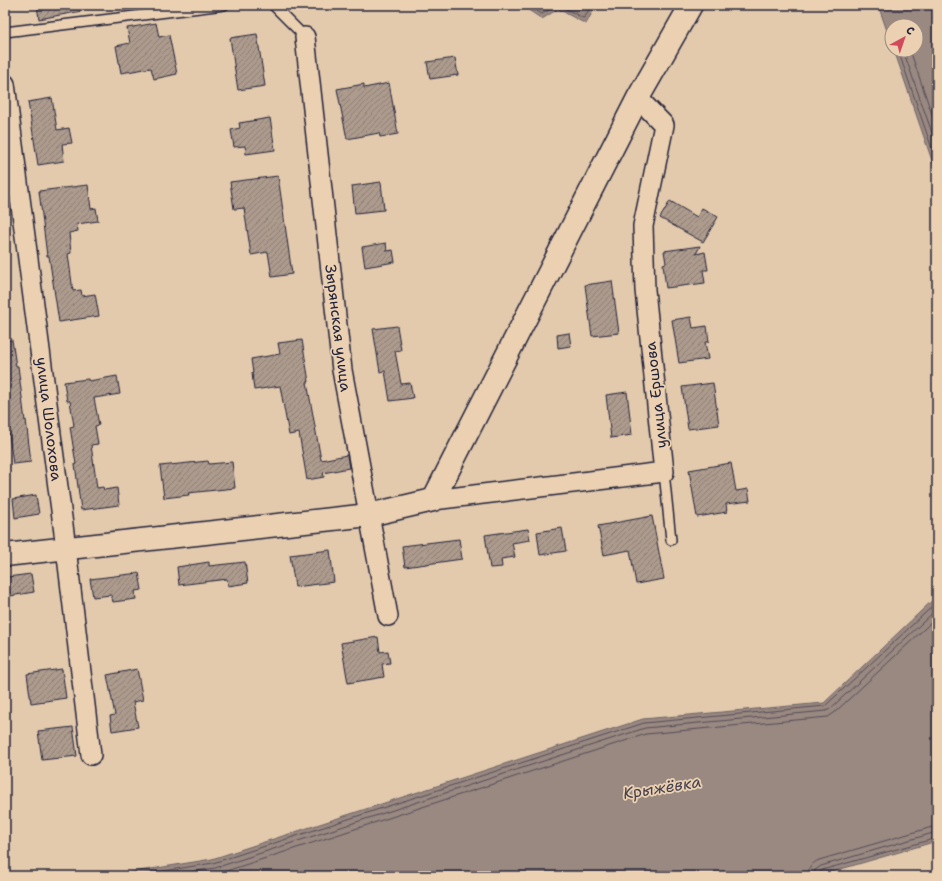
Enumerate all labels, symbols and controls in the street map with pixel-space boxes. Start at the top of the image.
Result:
north arrow [884,18,924,58]
text: С [903,23,918,39]
street label: Зырянская улица [320,263,356,394]
street label: улица Ершова [640,340,672,449]
street label: улица Шолохова [31,356,67,483]
water label: Крыжёвка [622,771,703,804]

